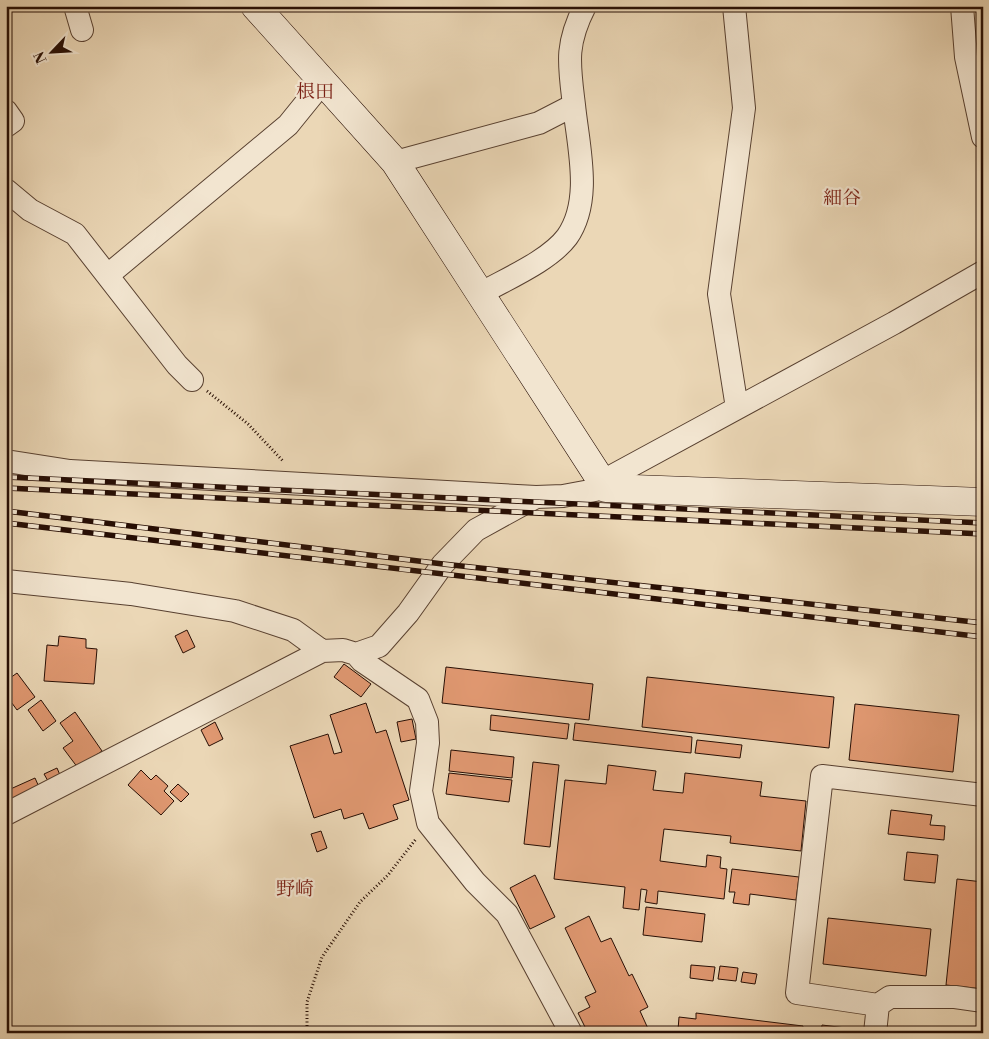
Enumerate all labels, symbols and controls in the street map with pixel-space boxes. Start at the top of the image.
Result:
north arrow [28,28,78,78]
text: N [31,48,52,66]
district label: 根田 [296,80,334,104]
district label: 細谷 [823,186,861,210]
district label: 野崎 [276,877,314,901]

